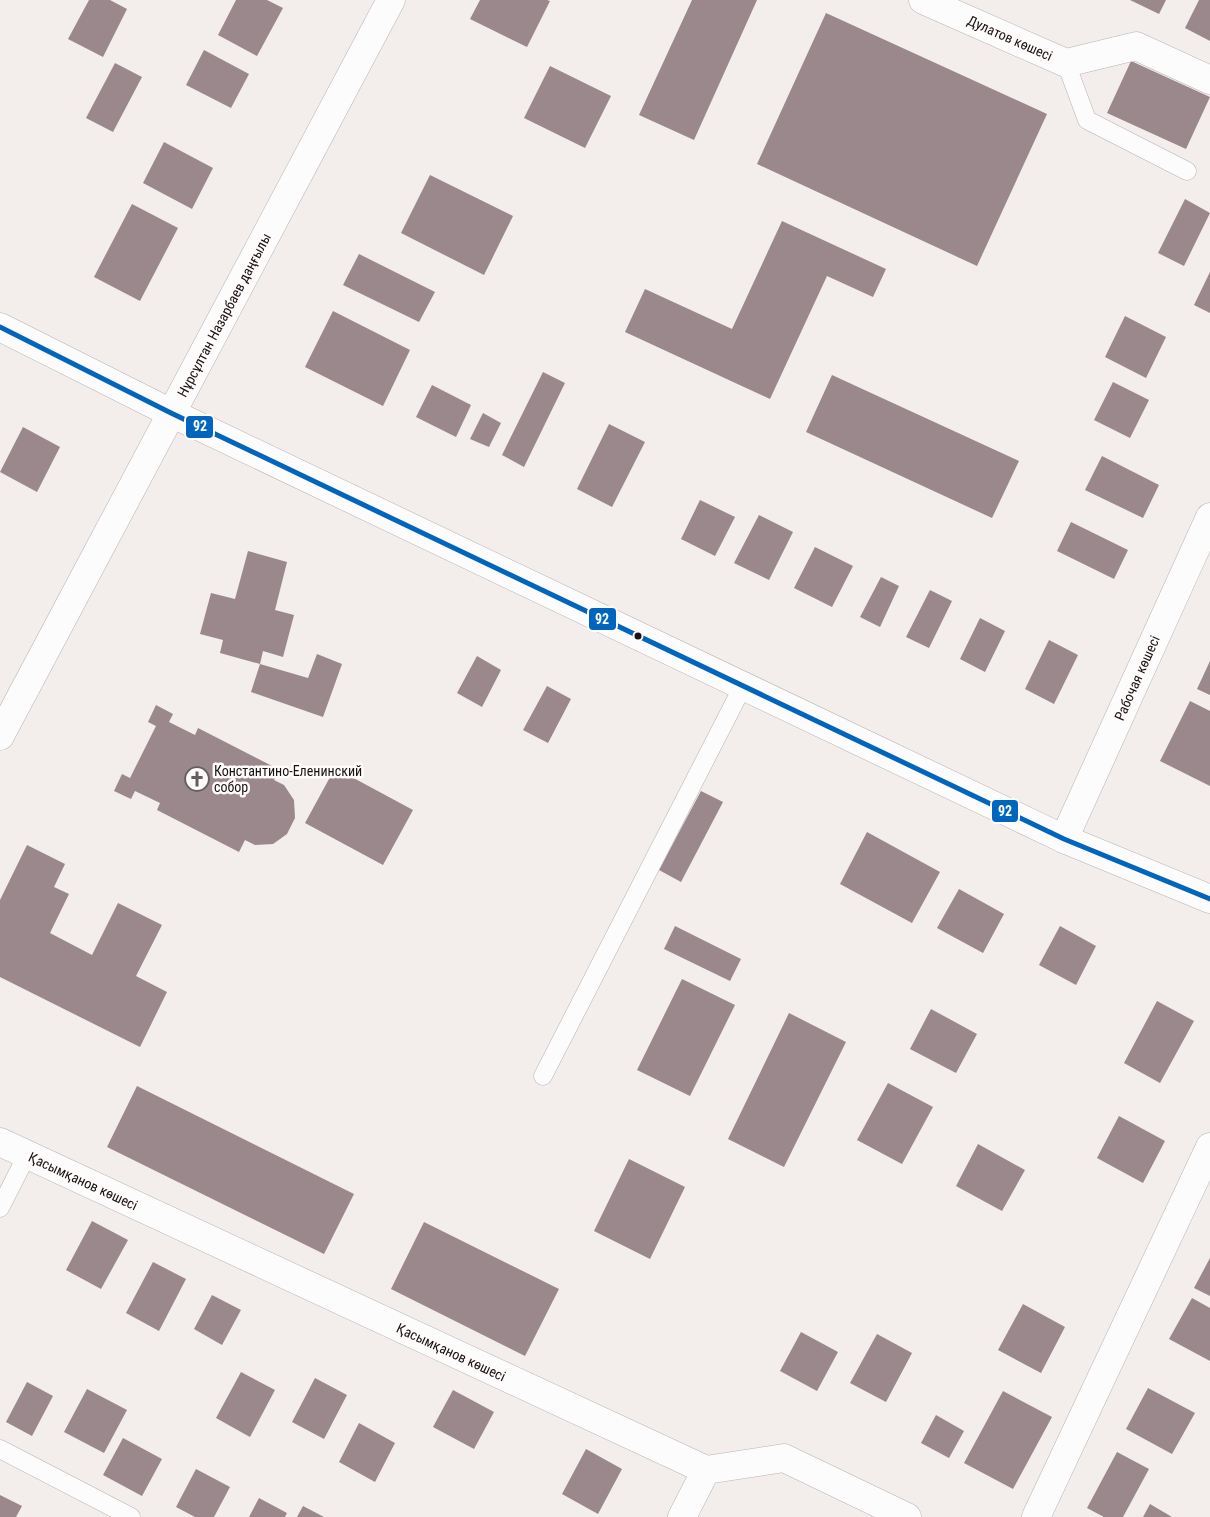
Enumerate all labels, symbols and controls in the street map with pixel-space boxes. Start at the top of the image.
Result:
street label: Дулатов көшесі [965,12,1055,64]
street label: Нұрсұлтан Назарбаев даңғылы [174,230,274,400]
line badge: 92 [185,415,214,439]
text: 92 [193,418,207,434]
line badge: 92 [588,607,617,631]
text: 92 [595,611,609,627]
unlabelled marker [633,631,643,641]
street label: Рабочая көшесі [1111,633,1163,723]
place label: Константино-Еленинский собор [214,763,362,795]
church icon: Константино-Еленинский собор [184,766,210,792]
line badge: 92 [991,799,1019,823]
text: 92 [998,803,1012,819]
street label: Қасымқанов көшесі [26,1149,140,1213]
street label: Қасымқанов көшесі [394,1320,508,1384]

